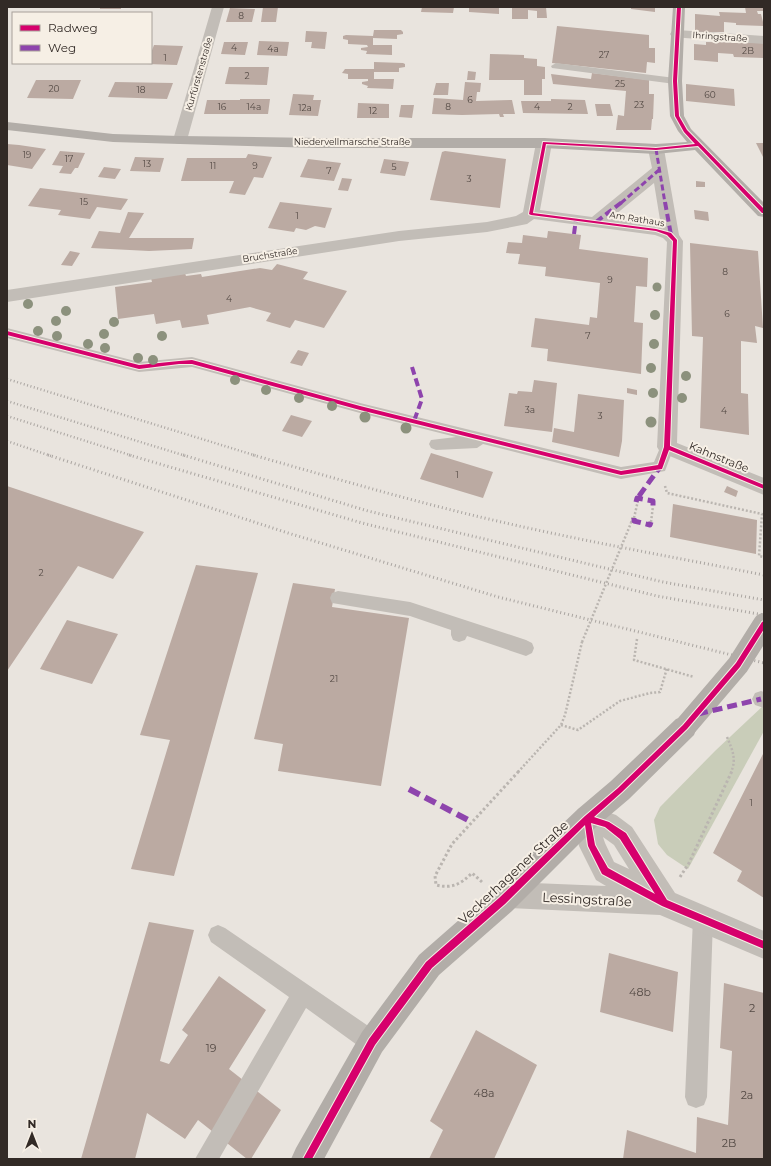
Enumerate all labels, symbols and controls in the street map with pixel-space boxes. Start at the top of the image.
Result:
house number: 8 [238,10,244,21]
legend [12,12,152,64]
text: Radweg [48,20,98,35]
street label: Ihringstraße [692,29,748,44]
street label: Kurfürstenstraße [183,35,214,112]
text: Weg [48,40,76,55]
house number: 4 [231,42,237,53]
house number: 4a [267,43,279,54]
house number: 2B [742,45,754,56]
house number: 27 [599,49,609,60]
house number: 1 [163,52,167,63]
house number: 2 [244,70,250,81]
house number: 25 [615,78,625,89]
house number: 20 [48,83,60,94]
house number: 18 [137,84,146,95]
house number: 60 [704,89,716,100]
house number: 6 [467,94,473,105]
house number: 23 [634,99,644,110]
house number: 16 [218,101,227,112]
house number: 14a [247,101,261,112]
house number: 8 [445,101,451,112]
house number: 4 [534,101,540,112]
house number: 2 [567,101,573,112]
house number: 12a [298,102,312,113]
house number: 12 [369,105,377,116]
street label: Niedervellmarsche Straße [294,136,411,147]
house number: 19 [23,149,32,160]
house number: 17 [65,153,73,164]
house number: 13 [143,158,151,169]
house number: 11 [210,160,216,171]
house number: 9 [252,160,258,171]
house number: 5 [391,161,397,172]
house number: 7 [326,165,332,176]
house number: 3 [466,173,472,184]
house number: 15 [80,196,88,207]
street label: Am Rathaus [609,209,666,228]
house number: 1 [295,210,299,221]
street label: Bruchstraße [242,245,299,264]
house number: 8 [722,266,728,277]
house number: 9 [607,274,613,285]
house number: 4 [226,293,232,304]
house number: 6 [724,308,730,319]
house number: 7 [585,330,591,341]
house number: 3a [525,404,535,415]
house number: 4 [721,405,727,416]
house number: 3 [597,410,603,421]
street label: Kahnstraße [687,439,751,475]
house number: 1 [455,469,459,480]
house number: 2 [38,567,44,578]
house number: 21 [330,673,338,684]
house number: 1 [749,797,753,808]
street label: Veckerhagener Straße [455,817,571,927]
street label: Lessingstraße [542,889,632,909]
house number: 48b [629,985,651,999]
house number: 2 [749,1001,755,1015]
house number: 19 [206,1041,217,1055]
house number: 48a [474,1086,494,1100]
house number: 2a [741,1088,753,1102]
north arrow [12,1114,52,1154]
text: N [28,1117,36,1131]
house number: 2B [722,1136,736,1150]

